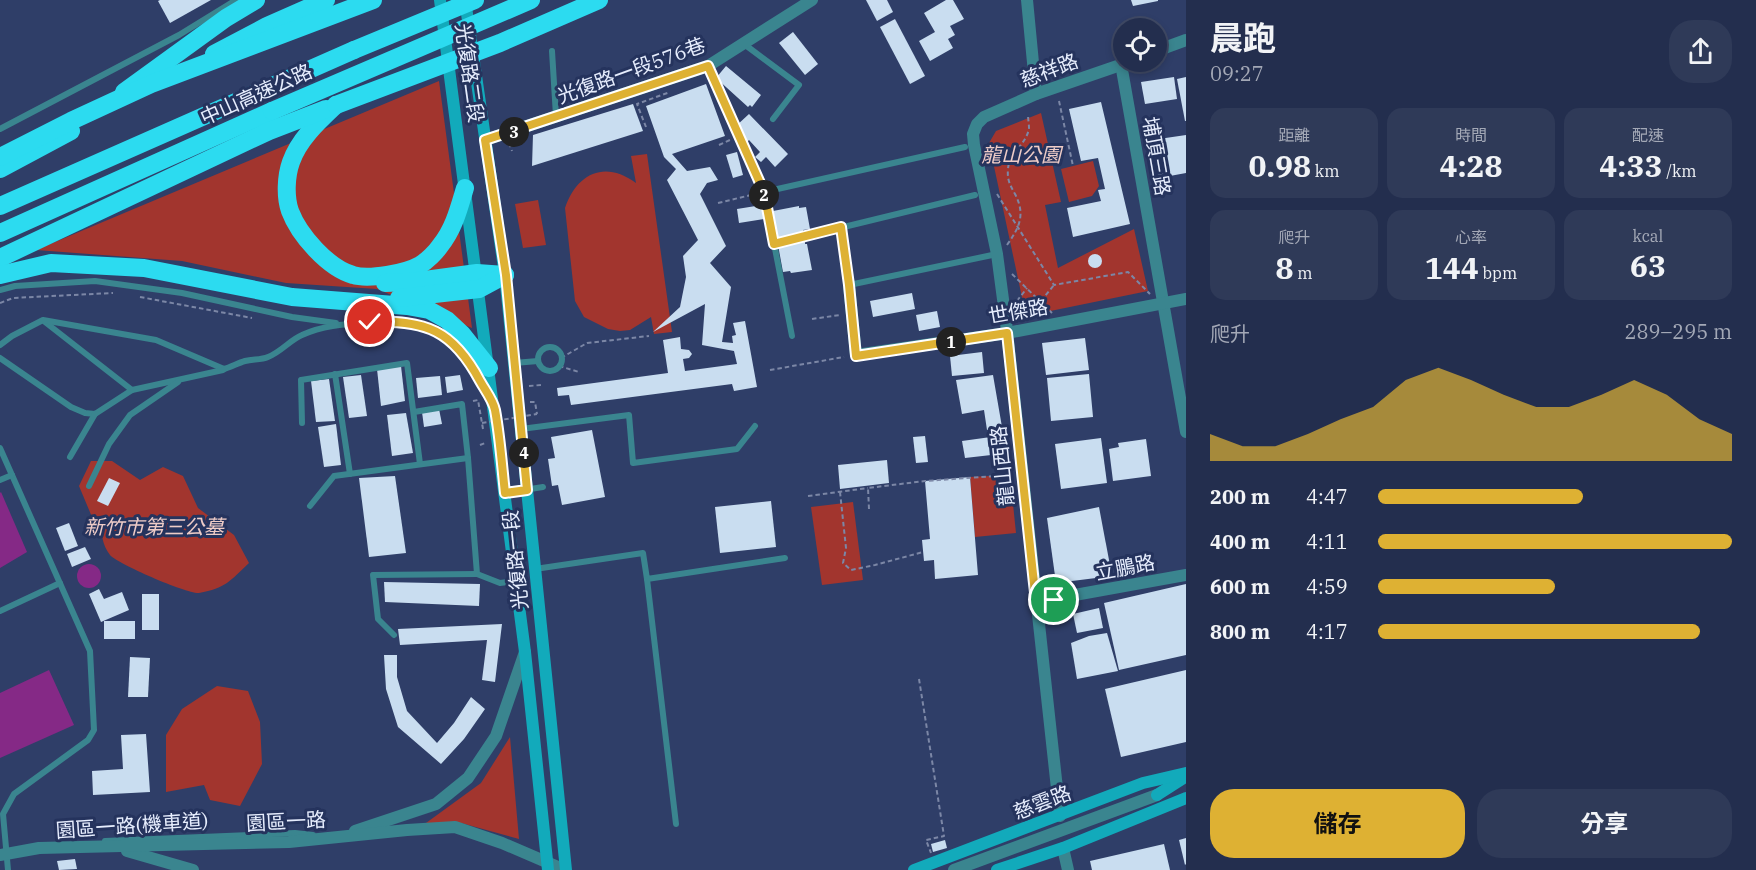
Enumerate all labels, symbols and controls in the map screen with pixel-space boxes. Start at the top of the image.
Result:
text: 晨跑 [1210,16,1276,59]
map controls [1113,18,1167,72]
button: locate [1113,18,1167,72]
button: share [1669,20,1732,83]
street label: 光復路二段 [450,22,490,124]
street label: 光復路一段576巷 [553,31,709,109]
street label: 慈祥路 [1016,47,1082,93]
street label: 中山高速公路 [196,57,316,131]
text: 09:27 [1210,60,1264,87]
street label: 埔頂三路 [1137,114,1177,198]
pin: 3 [499,117,529,147]
text: 3 [509,122,519,142]
text: 距離 [1278,125,1310,145]
text: 時間 [1455,125,1487,145]
text: 配速 [1632,125,1664,145]
park label: 龍山公園 [981,141,1064,168]
text: 0.98 [1249,146,1311,185]
text: 4:28 [1439,146,1503,185]
text: 4:33 [1599,146,1662,185]
text: km [1311,161,1339,181]
text: /km [1662,161,1697,181]
pin: 2 [749,180,779,210]
text: 2 [759,185,769,205]
text: kcal [1633,226,1663,246]
text: 爬升 [1278,227,1310,247]
text: 心率 [1455,227,1487,247]
text: 63 [1630,246,1666,285]
text: 8 [1276,248,1294,287]
text: 144 [1425,248,1479,287]
text: m [1294,263,1312,283]
text: bpm [1479,263,1517,283]
street label: 世傑路 [986,292,1050,330]
pin [344,296,395,347]
icon: check [353,305,386,338]
text: 289–295 m [1625,318,1732,345]
text: 爬升 [1210,320,1250,347]
pin: 1 [936,327,966,357]
text: 1 [946,332,956,352]
street label: 龍山西路 [984,425,1020,507]
pin: 4 [509,438,539,468]
text: 4 [519,443,529,463]
text: 200 m [1210,483,1270,510]
text: 4:47 [1306,483,1348,510]
street label: 光復路一段 [496,509,534,611]
park label: 新竹市第三公墓 [84,513,227,540]
text: 400 m [1210,528,1270,555]
text: 4:11 [1306,528,1348,555]
street label: 立鵬路 [1093,548,1157,586]
text: 600 m [1210,573,1270,600]
text: 4:59 [1306,573,1348,600]
pin [1028,574,1079,625]
icon: arrive [1037,583,1070,616]
text: 800 m [1210,618,1270,645]
text: 4:17 [1306,618,1348,645]
street label: 慈雲路 [1009,779,1075,825]
button: 儲存 [1210,789,1465,858]
button: 分享 [1477,789,1732,858]
street label: 園區一路 [245,805,327,837]
street label: 園區一路(機車道) [55,806,209,844]

